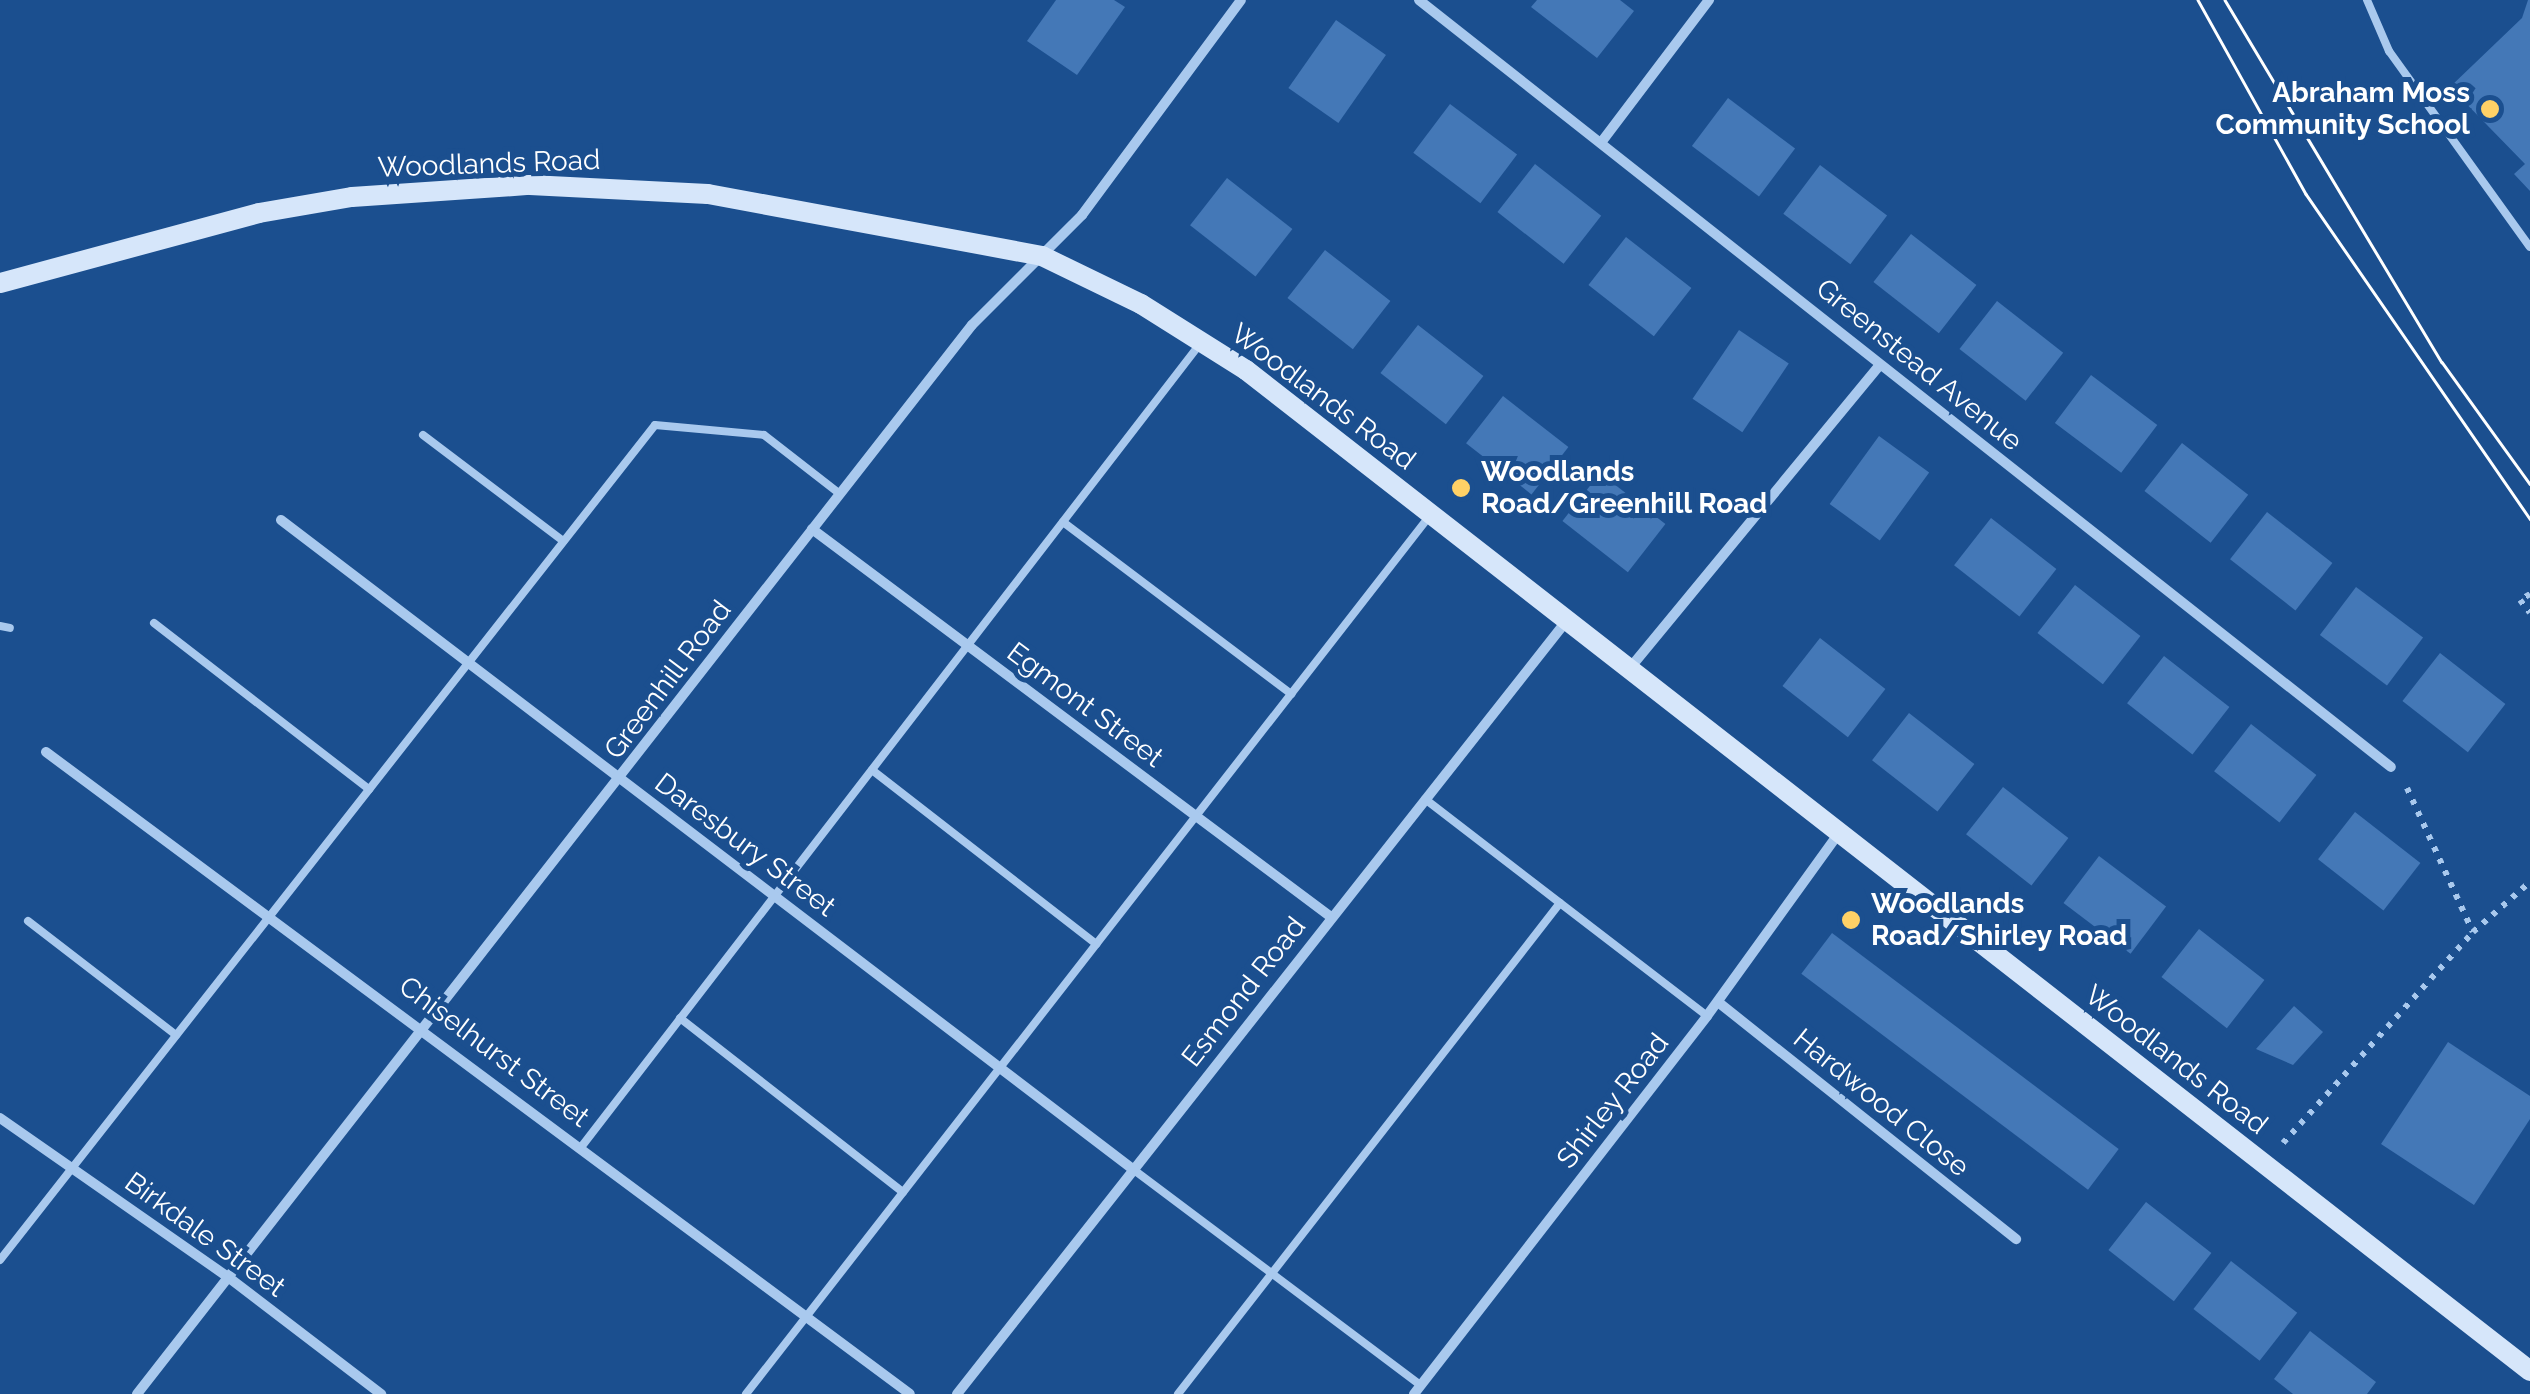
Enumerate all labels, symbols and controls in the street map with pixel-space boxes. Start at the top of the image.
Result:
place label: Abraham Moss Community School [2215,76,2470,142]
marker: Abraham Moss Community School [2479,98,2501,120]
street label: Woodlands Road [377,143,601,185]
street label: Greenstead Avenue [1809,271,2029,459]
street label: Woodlands Road [1224,317,1422,477]
place label: Woodlands Road/Greenhill Road [1481,455,1768,521]
marker: Woodlands Road/Greenhill Road [1450,477,1472,499]
street label: Greenhill Road [597,594,739,766]
street label: Egmont Street [1000,635,1170,775]
street label: Daresbury Street [648,766,842,924]
place label: Woodlands Road/Shirley Road [1871,887,2128,953]
marker: Woodlands Road/Shirley Road [1840,909,1862,931]
street label: Esmond Road [1175,910,1313,1074]
street label: Chiselhurst Street [392,969,596,1135]
street label: Woodlands Road [2078,978,2274,1142]
street label: Hardwood Close [1786,1022,1976,1184]
street label: Shirley Road [1550,1027,1676,1175]
street label: Birkdale Street [118,1166,292,1304]

